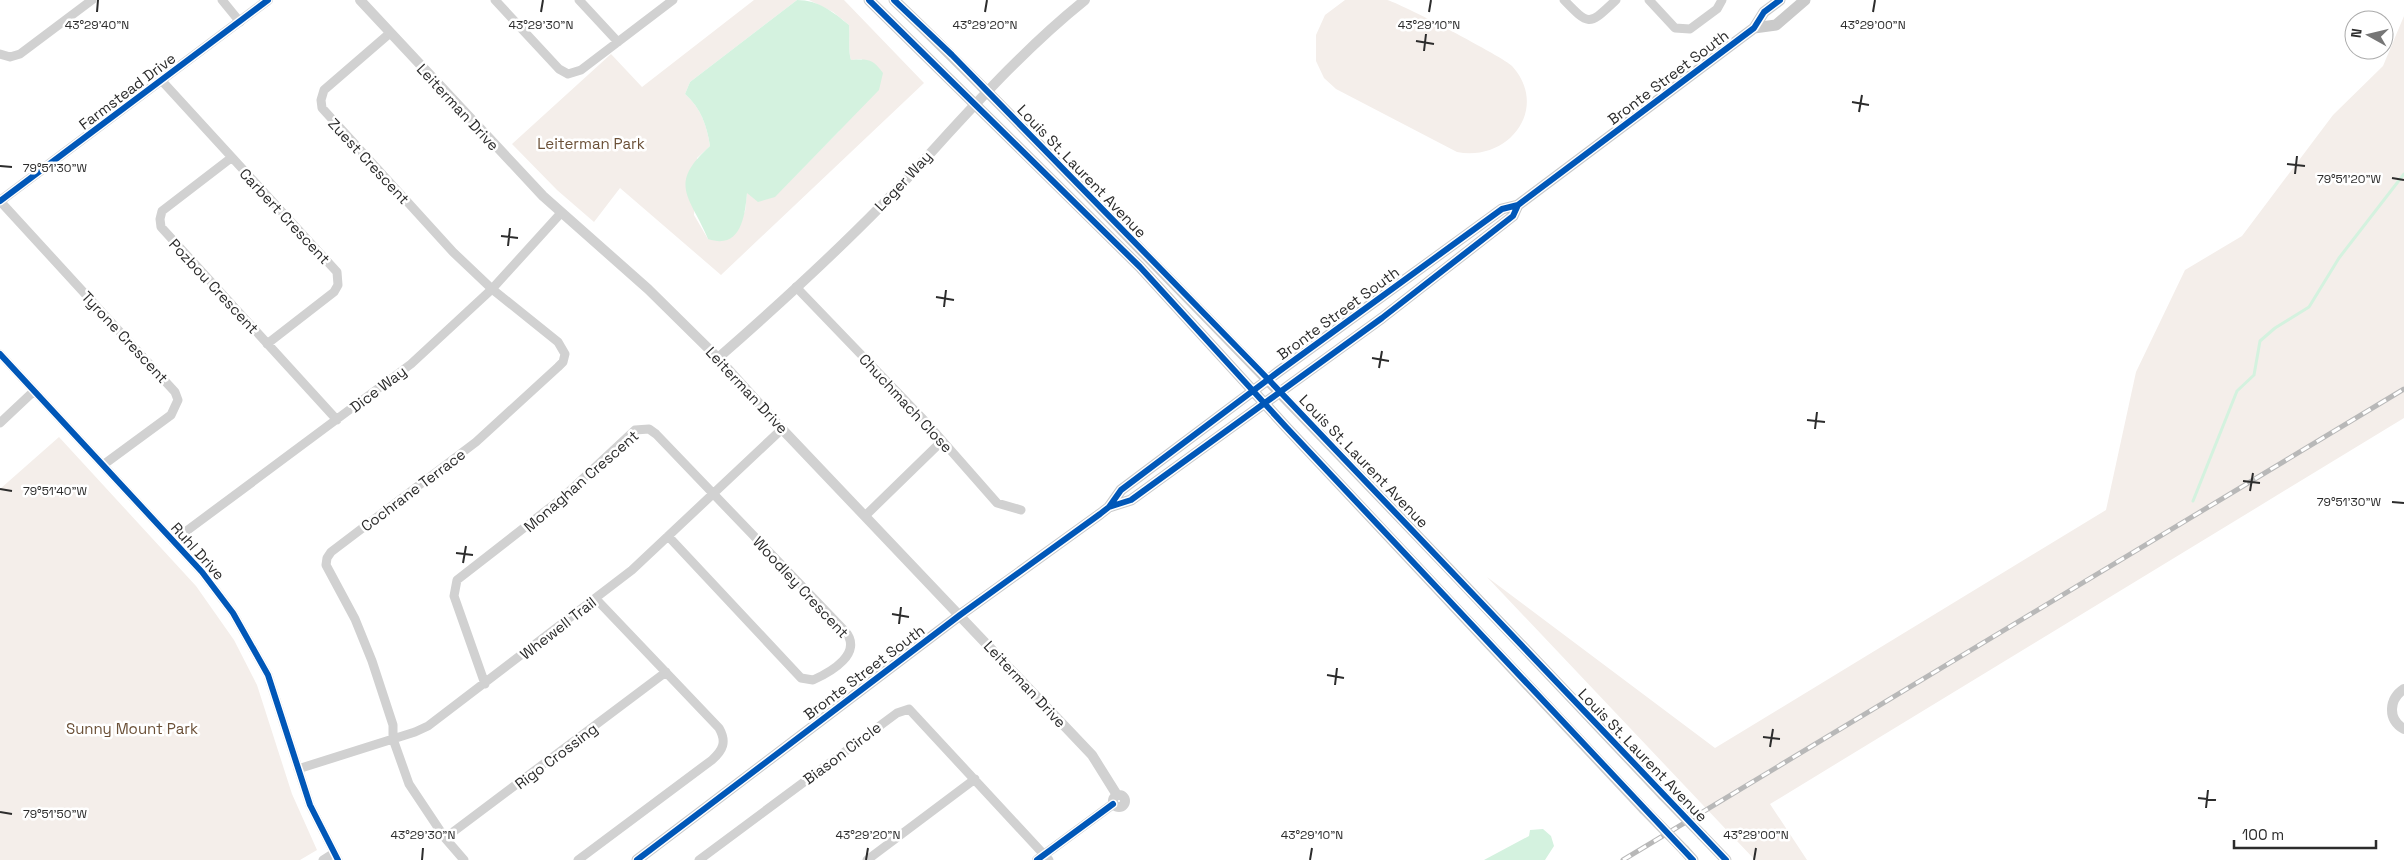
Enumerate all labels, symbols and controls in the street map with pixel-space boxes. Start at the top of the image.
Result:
north arrow [2344,10,2394,60]
text: 43°29'40"N [65,17,129,33]
text: 43°29'30"N [509,17,573,33]
text: 43°29'20"N [953,17,1017,33]
text: 43°29'10"N [1398,17,1460,33]
text: 43°29'00"N [1840,17,1906,33]
street label: Bronte Street South [1604,25,1732,129]
text: N [2347,27,2366,39]
street label: Farmstead Drive [75,48,179,134]
street label: Leiterman Drive [413,59,503,155]
street label: Louis St. Laurent Avenue [1013,100,1151,242]
street label: Zuest Crescent [324,114,414,208]
park label: Leiterman Park [537,134,645,153]
street label: Leger Way [870,147,936,215]
text: 79°51'30"W [23,160,88,176]
street label: Carbert Crescent [236,164,334,268]
text: 79°51'20"W [2317,171,2382,187]
street label: Pozbou Crescent [165,235,263,338]
street label: Bronte Street South [1273,262,1403,364]
street label: Tyrone Crescent [77,287,173,387]
street label: Leiterman Drive [702,342,792,438]
street label: Chuchmach Close [855,349,957,457]
street label: Dice Way [346,362,410,416]
street label: Louis St. Laurent Avenue [1295,390,1433,532]
street label: Monaghan Crescent [520,426,642,536]
street label: Cochrane Terrace [357,444,469,536]
text: 79°51'40"W [23,483,87,499]
text: 79°51'30"W [2317,494,2382,510]
street label: Ruhl Drive [167,518,229,584]
street label: Woodley Crescent [749,532,853,642]
street label: Whewell Trail [516,592,600,664]
street label: Bronte Street South [800,620,928,724]
street label: Leiterman Drive [980,636,1070,732]
street label: Louis St. Laurent Avenue [1574,684,1712,826]
street label: Biason Circle [799,717,885,788]
park label: Sunny Mount Park [66,719,198,738]
street label: Rigo Crossing [511,719,601,793]
text: 79°51'50"W [23,806,88,822]
scale bar [2234,818,2376,850]
text: 100 m [2242,825,2284,844]
text: 43°29'30"N [391,827,455,843]
text: 43°29'20"N [836,827,900,843]
text: 43°29'10"N [1281,827,1343,843]
text: 43°29'00"N [1723,827,1789,843]

